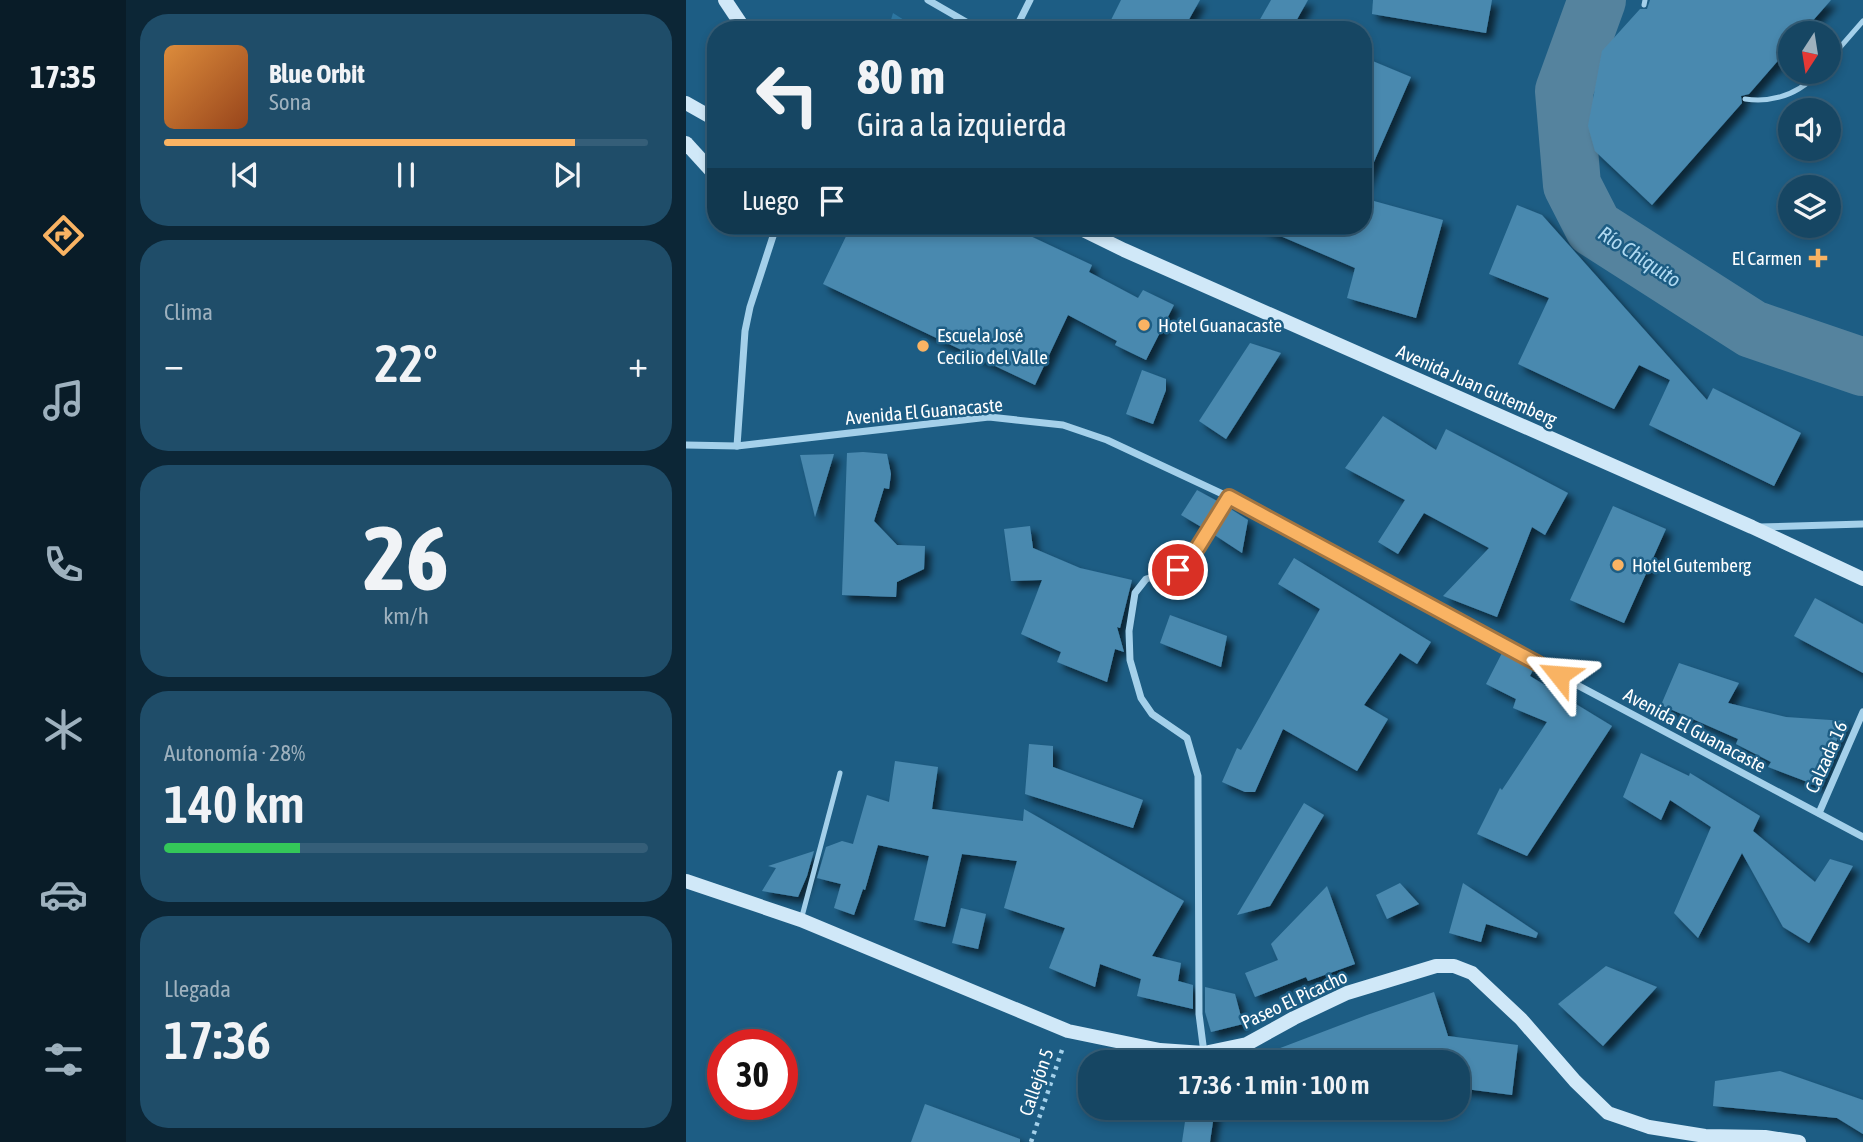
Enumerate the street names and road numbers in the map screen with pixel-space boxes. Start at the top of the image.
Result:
street label: Avenida Juan Gutemberg [1393,340,1561,431]
street label: Avenida El Guanacaste [844,393,1004,429]
street label: Avenida El Guanacaste [1620,683,1770,777]
street label: Calzada 16 [1800,718,1852,796]
street label: Paseo El Picacho [1237,965,1351,1033]
street label: Callejón 5 [1014,1045,1058,1119]

